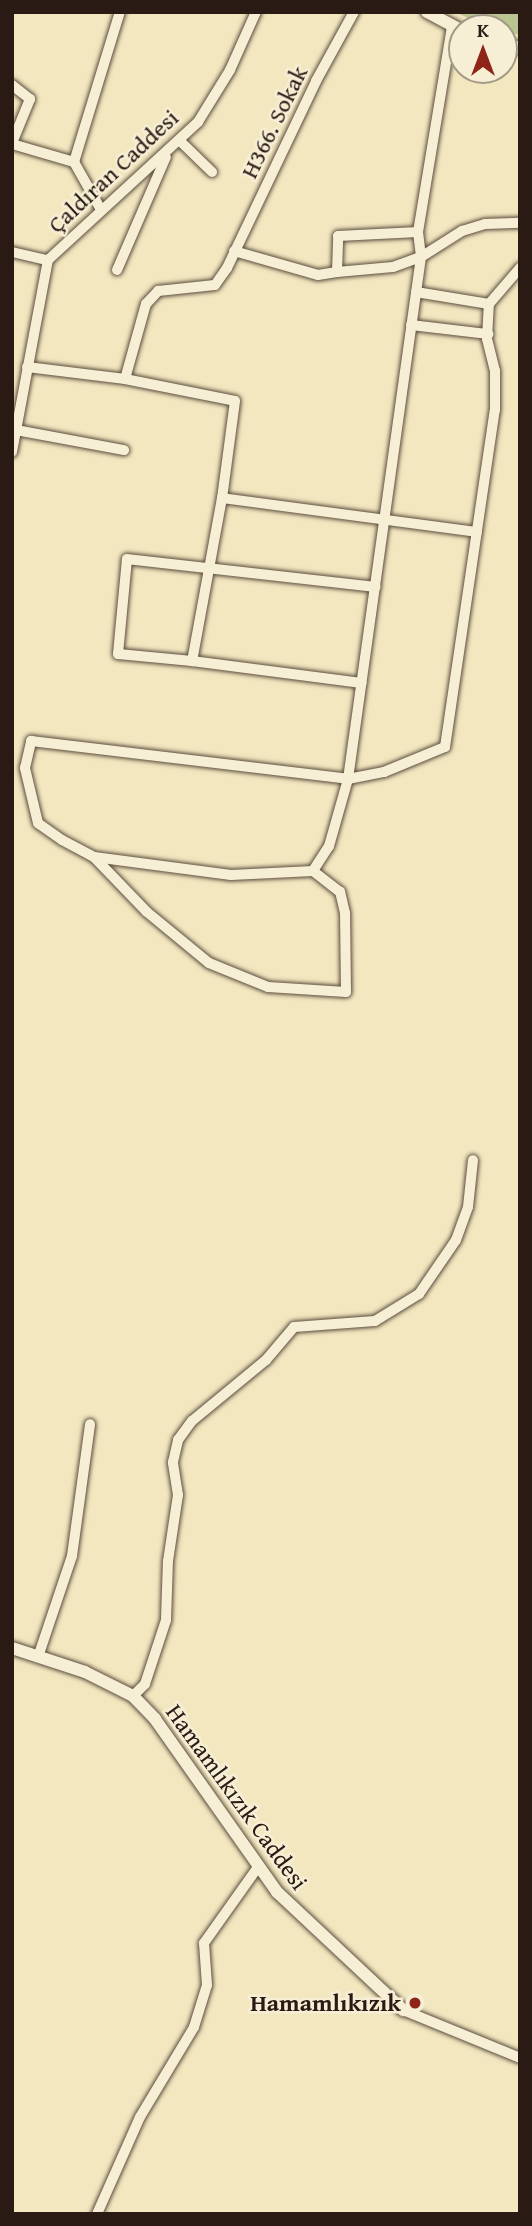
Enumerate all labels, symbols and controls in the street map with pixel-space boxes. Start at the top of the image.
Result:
north arrow [448,14,518,84]
text: K [477,16,489,44]
street label: H366. Sokak [234,61,314,183]
street label: Çaldıran Caddesi [42,103,184,239]
street label: Hamamlıkızık Caddesi [160,1699,314,1895]
place label: Hamamlıkızık [250,1989,401,2017]
marker: Hamamlıkızık [407,1995,423,2011]

